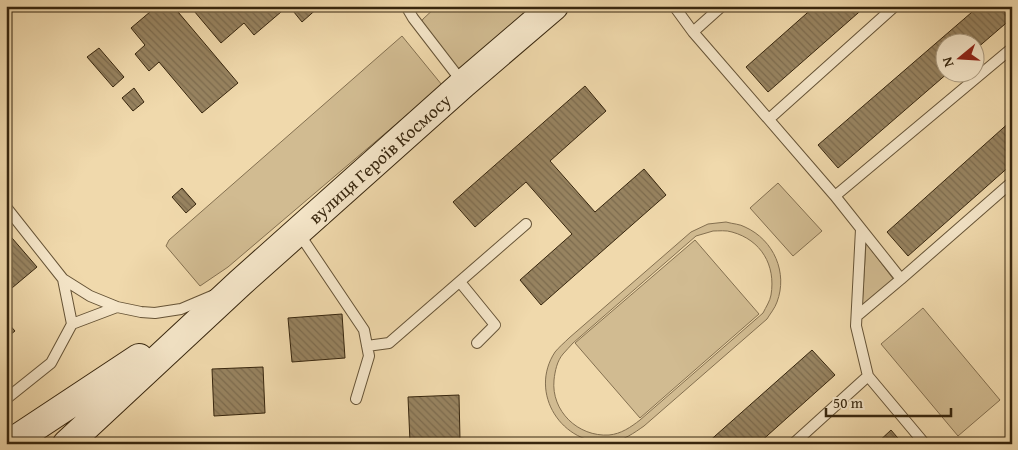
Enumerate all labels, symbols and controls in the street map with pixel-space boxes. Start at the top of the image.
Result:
north arrow [936,32,986,82]
text: N [936,54,959,70]
street label: вулиця Героїв Космосу [302,87,457,230]
scale bar [826,385,950,417]
text: 50 m [833,392,864,413]

